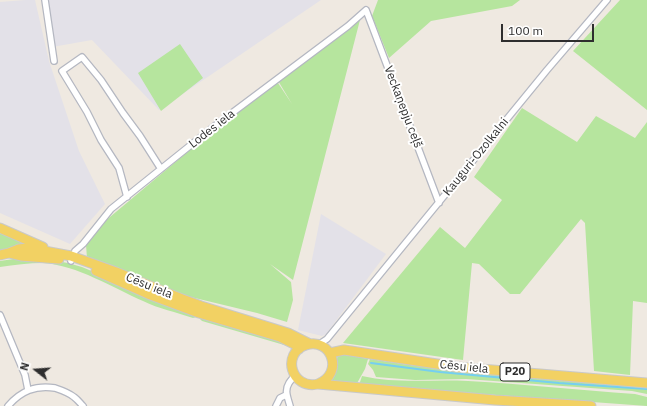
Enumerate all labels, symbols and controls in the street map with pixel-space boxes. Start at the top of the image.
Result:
scale bar [503,16,596,42]
text: 100 m [508,23,543,38]
street label: Veckaņepju ceļš [381,64,425,150]
street label: Lodes iela [186,107,238,151]
street label: Kauguri-Ozolkalni [440,115,512,199]
street label: Cēsu iela [124,270,174,302]
north arrow [16,350,56,390]
street label: Cēsu iela [439,357,489,377]
text: N [17,361,32,372]
road number: P20 [500,363,530,381]

